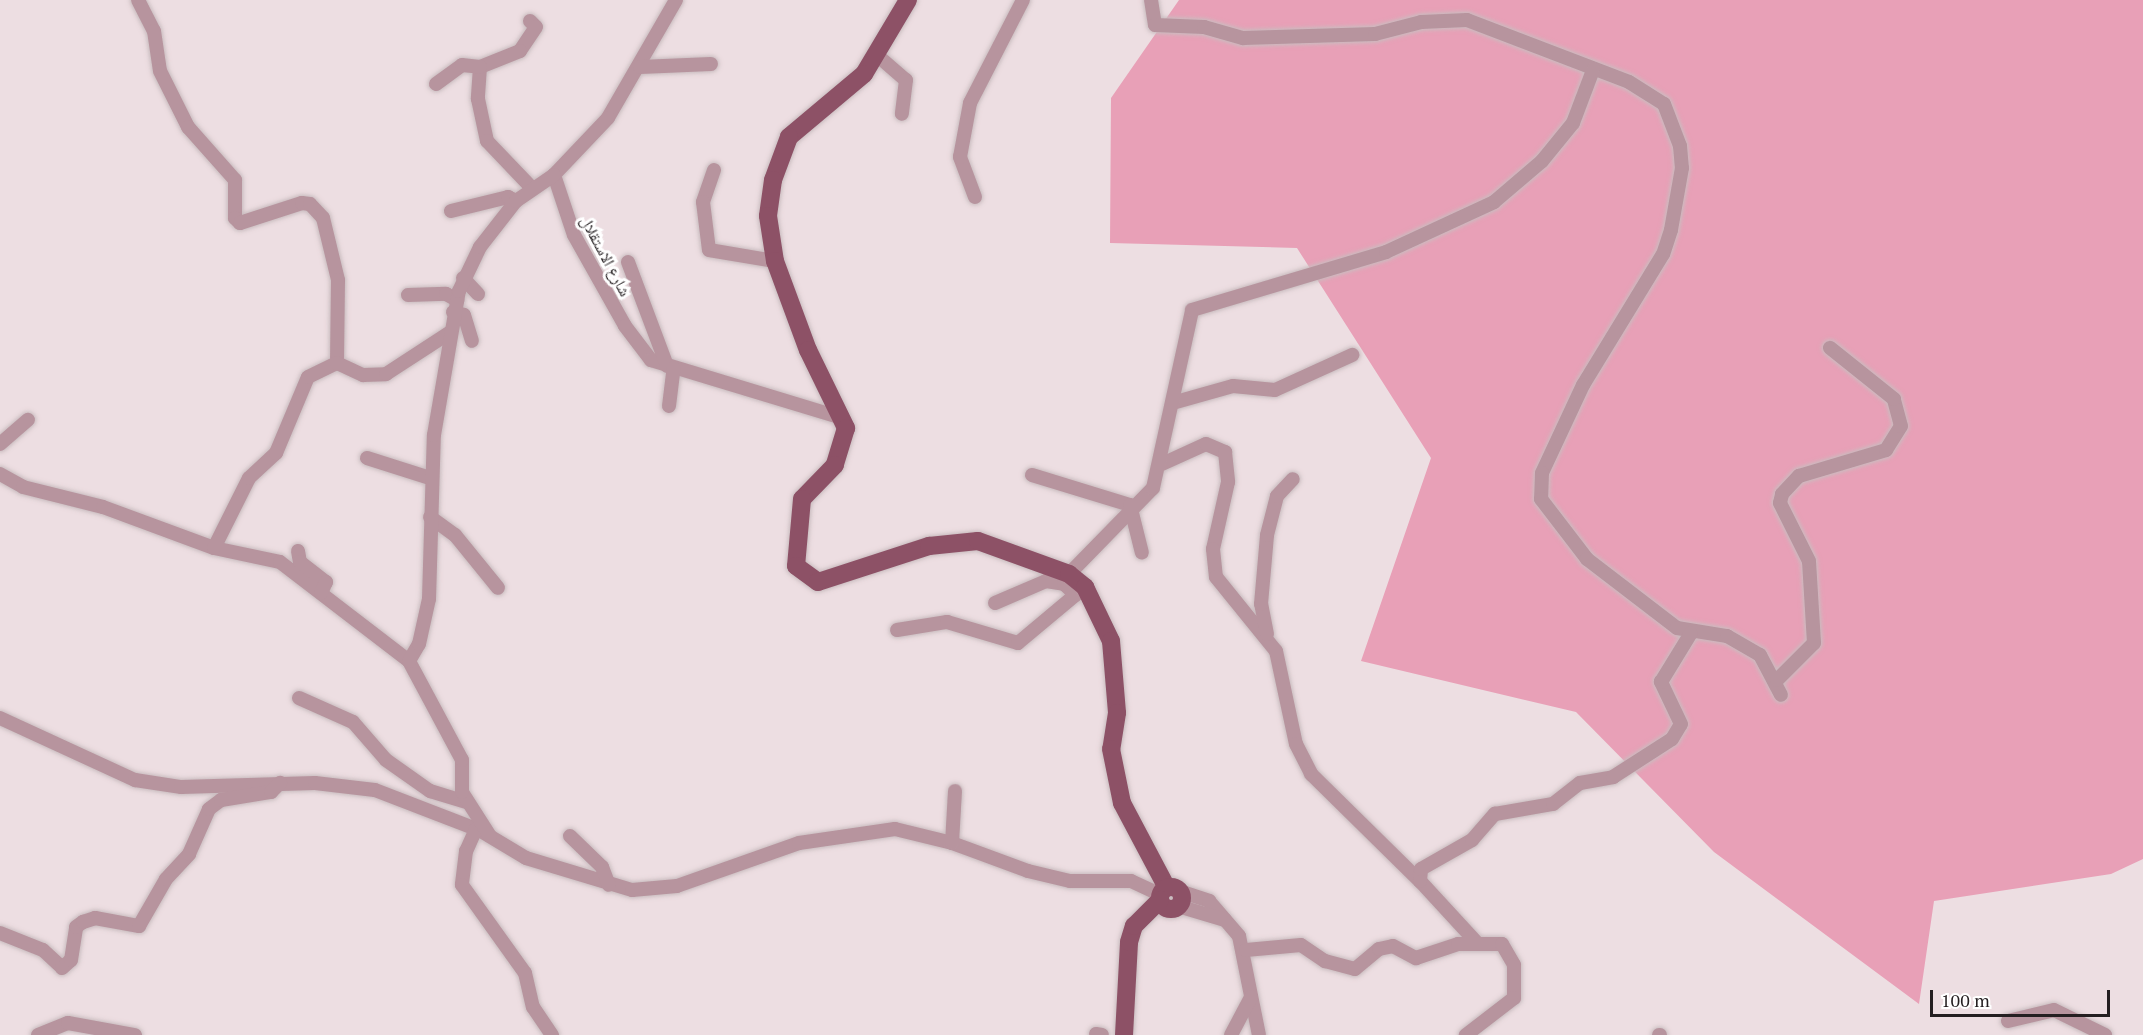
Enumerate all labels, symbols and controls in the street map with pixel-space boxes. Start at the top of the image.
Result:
street label: شارع الاستقلال [577,213,635,299]
scale bar [1933,978,2113,1016]
text: 100 m [1941,988,1990,1012]

